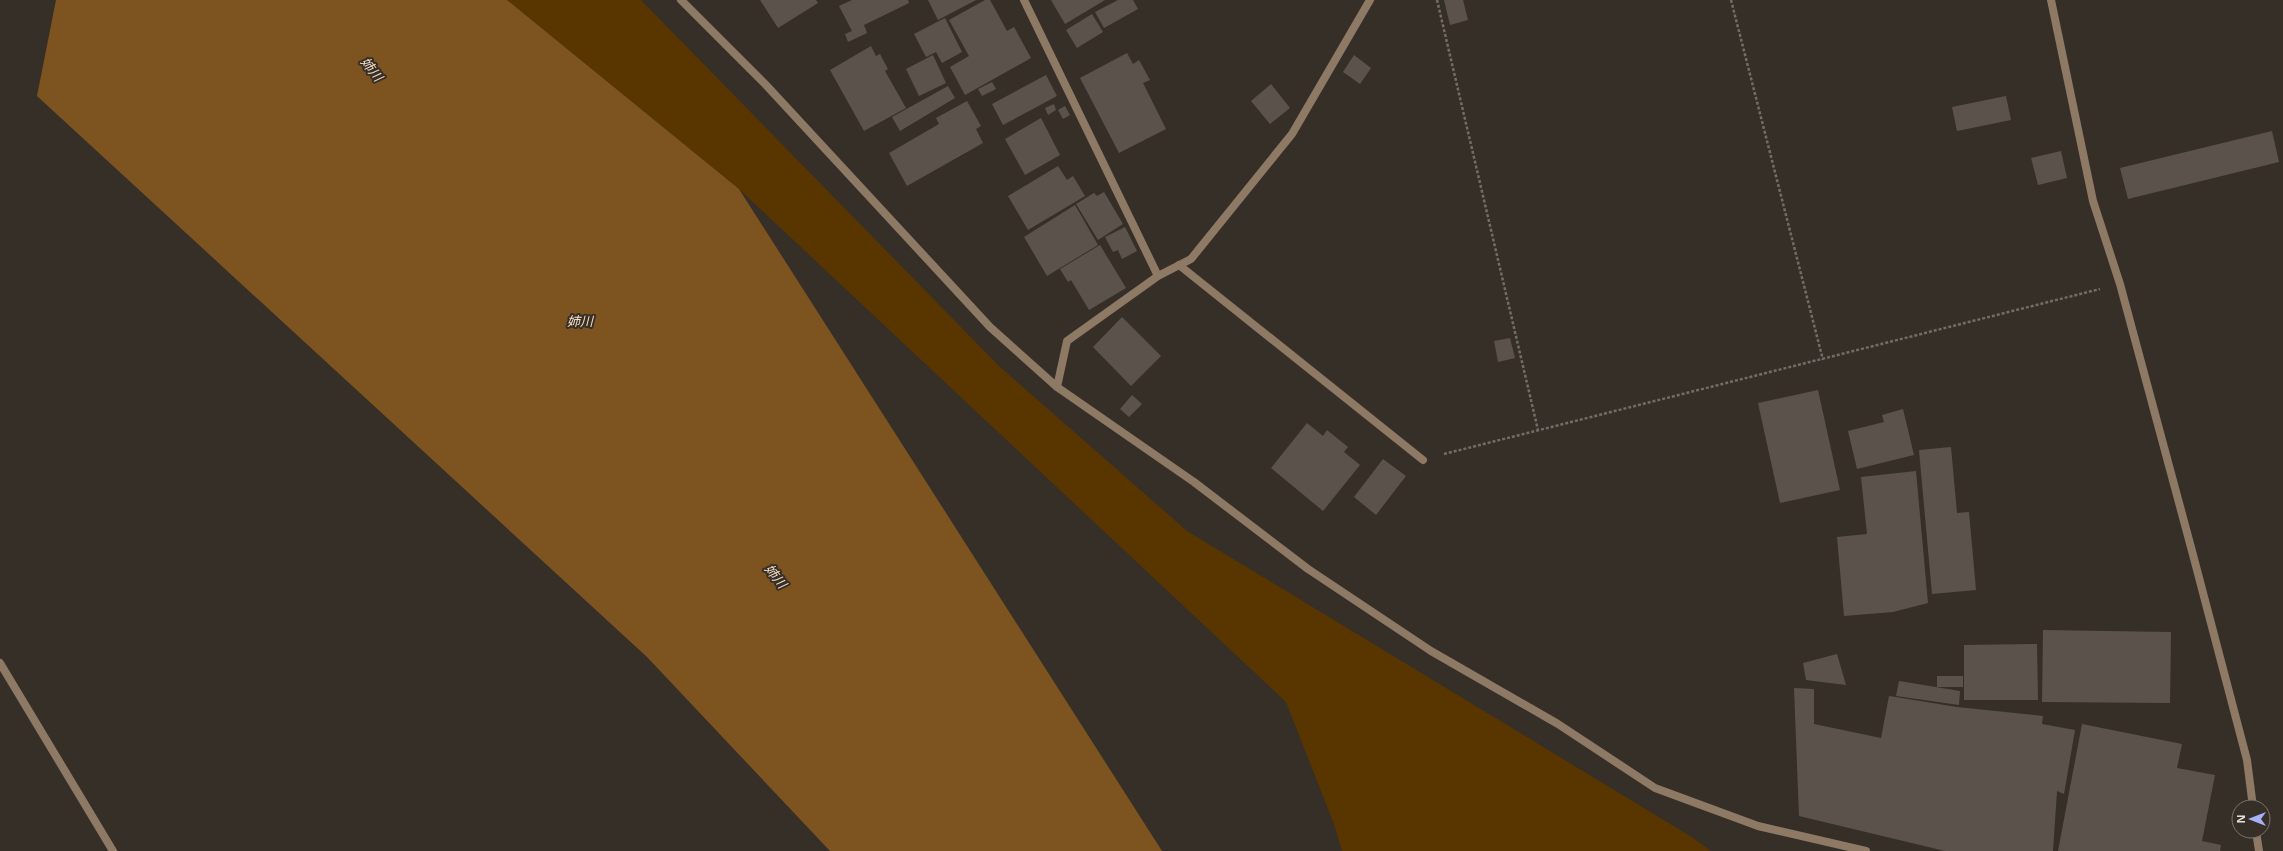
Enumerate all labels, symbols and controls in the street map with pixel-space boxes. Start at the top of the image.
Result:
water label: 姉川 [357,53,388,86]
water label: 姉川 [567,312,595,330]
water label: 姉川 [761,560,792,593]
north arrow [2231,799,2271,839]
text: N [2233,815,2248,823]

